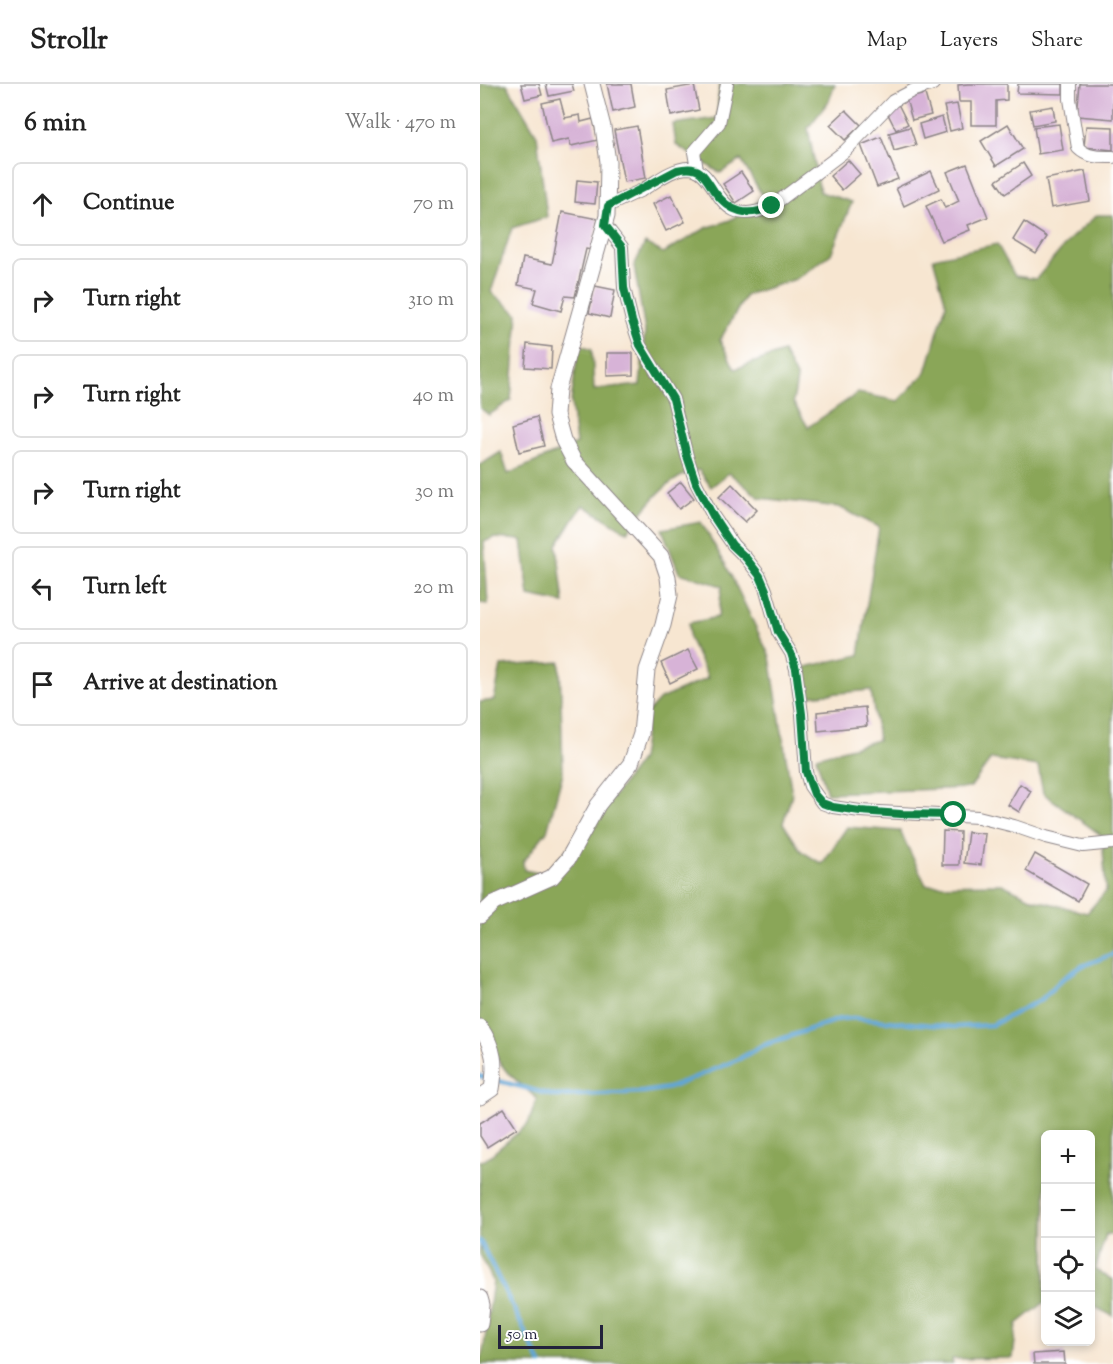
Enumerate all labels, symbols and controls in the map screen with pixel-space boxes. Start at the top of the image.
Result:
text: Strollr [30,21,108,61]
text: Map [867,26,907,56]
text: Layers [940,26,998,56]
text: Share [1031,26,1083,56]
text: 6 min [24,105,87,142]
text: Walk · 470 m [344,109,456,138]
icon: ahead [26,188,59,221]
text: Continue [83,188,174,220]
text: 70 m [413,190,454,219]
route end [758,192,784,218]
icon: right [26,284,59,317]
text: Turn right [83,284,180,316]
text: 310 m [408,286,454,315]
icon: right [26,380,59,413]
text: Turn right [83,380,180,412]
text: 40 m [413,382,454,411]
icon: right [26,476,59,509]
text: Turn right [83,476,180,508]
text: 30 m [415,478,454,507]
icon: left [26,572,59,605]
text: Turn left [83,572,166,604]
text: 20 m [413,574,454,603]
icon: arrive [26,668,59,701]
text: Arrive at destination [83,668,278,700]
route start [940,801,966,827]
map controls [1041,1130,1095,1346]
button: + [1041,1130,1095,1184]
button: − [1041,1184,1095,1238]
button: locate [1041,1238,1095,1292]
button: layers [1041,1292,1095,1346]
scale bar [498,1322,603,1350]
text: 50 m [507,1324,538,1347]

